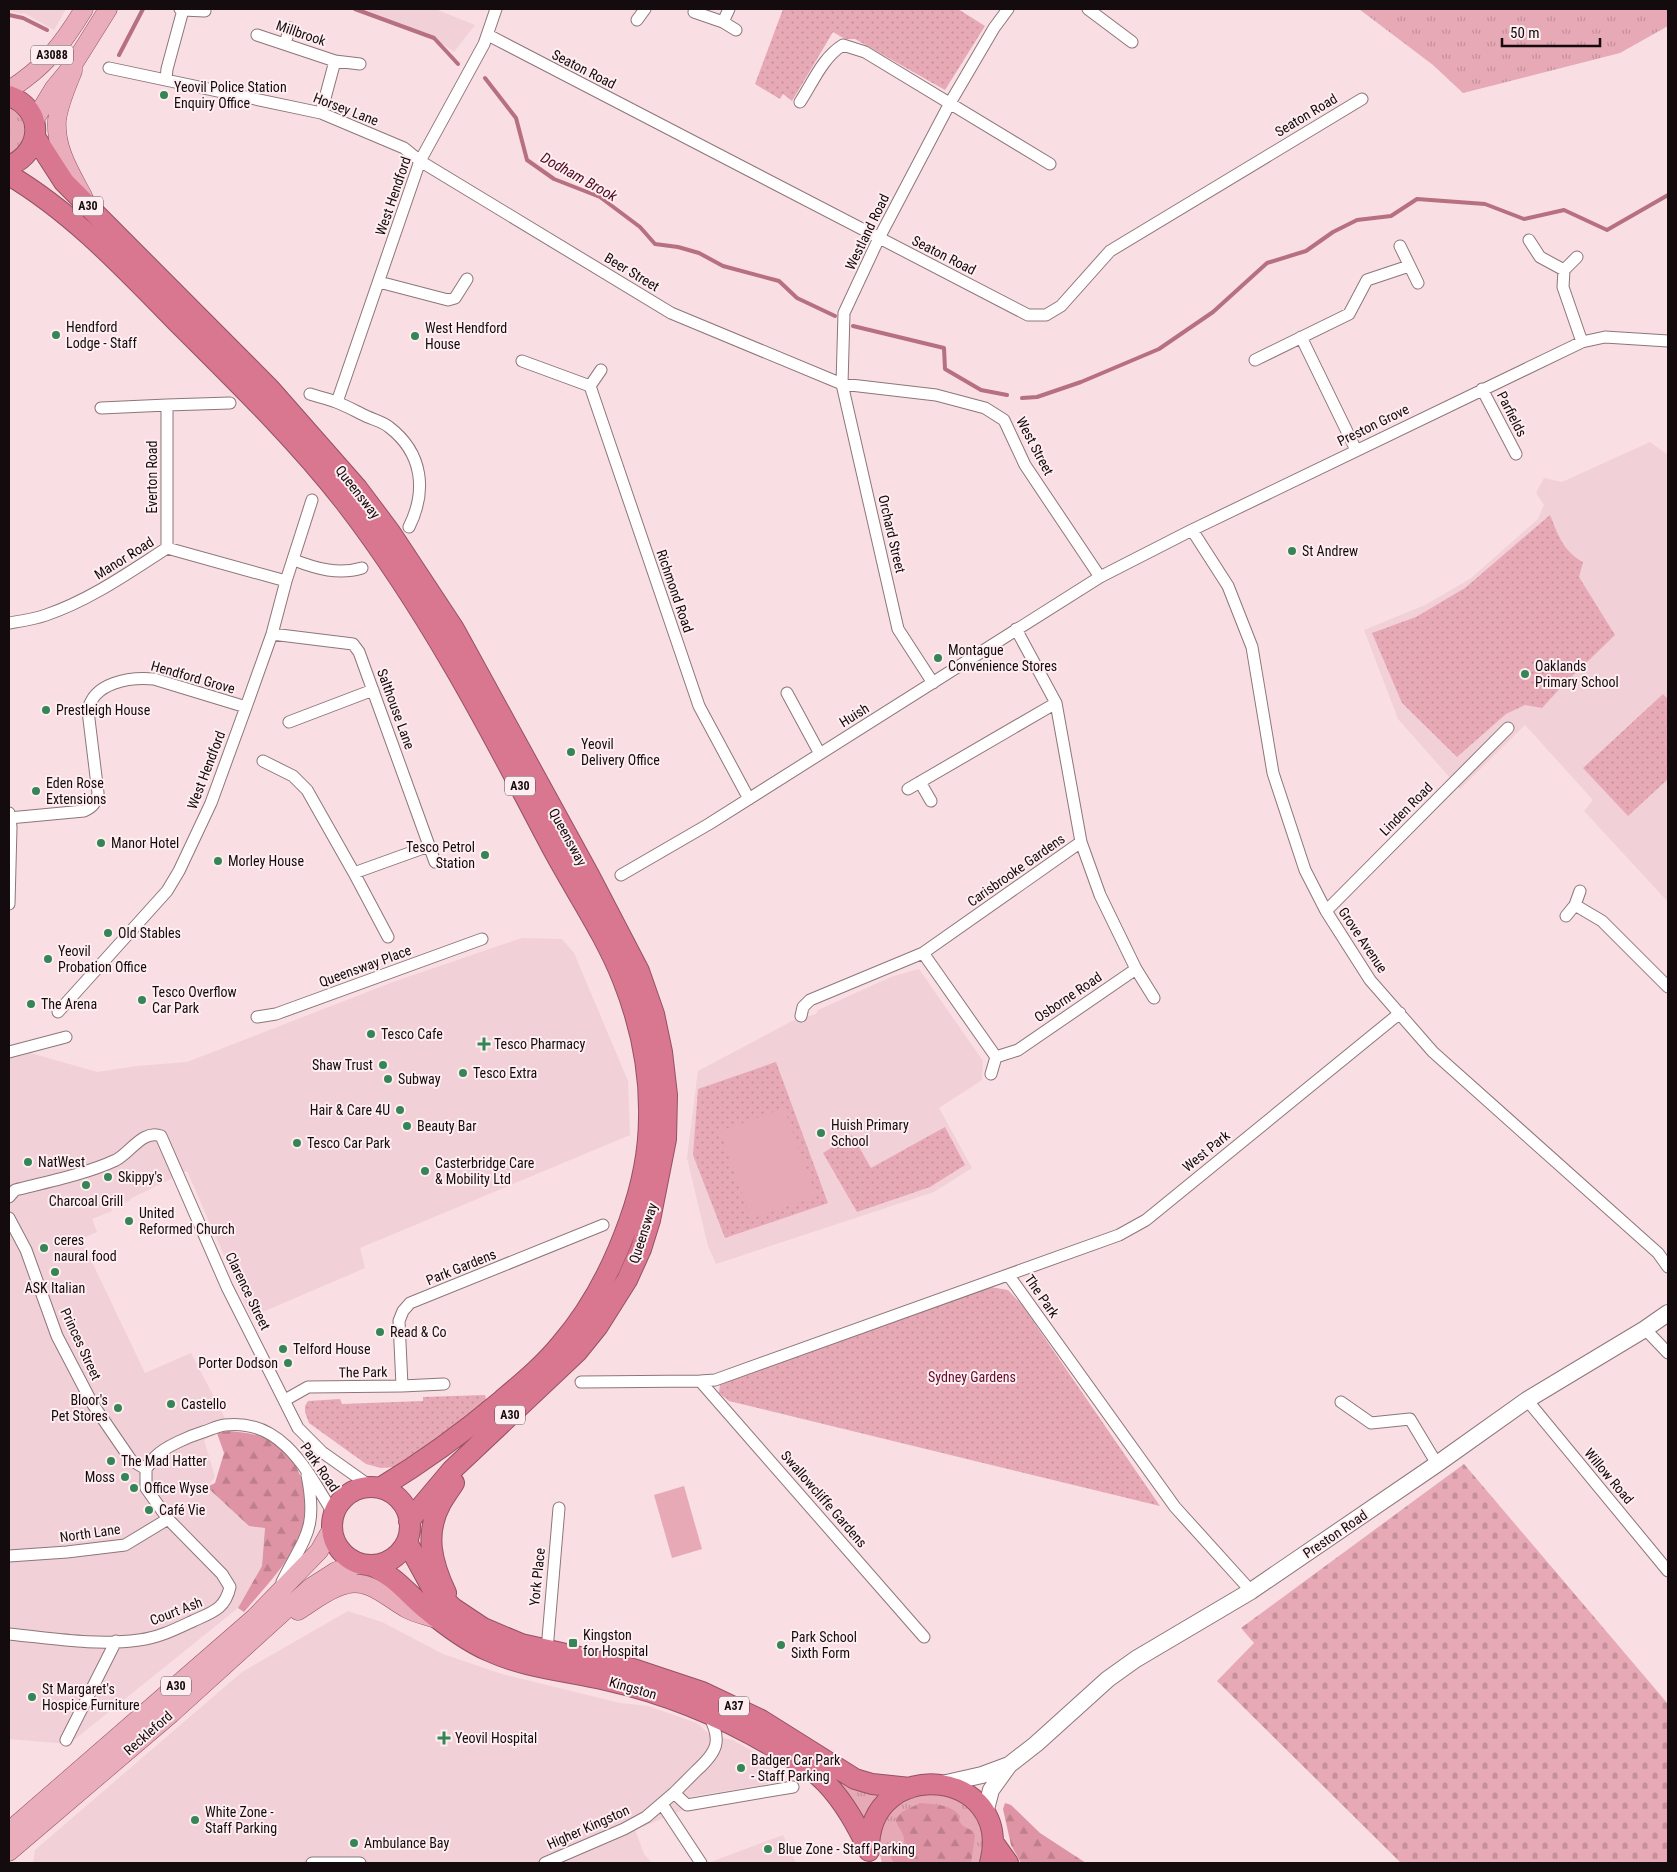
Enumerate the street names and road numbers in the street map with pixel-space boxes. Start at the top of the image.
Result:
street label: Millbrook [274,17,329,49]
road number: A3088 [31,46,73,64]
street label: Seaton Road [549,46,619,92]
street label: Horsey Lane [311,89,381,129]
street label: Seaton Road [1272,90,1340,140]
street label: West Hendford [372,155,414,237]
street label: Westland Road [842,191,892,273]
road number: A30 [73,197,103,216]
street label: Seaton Road [909,232,979,278]
street label: Beer Street [602,249,662,295]
street label: Parfields [1494,389,1530,439]
street label: Preston Grove [1335,401,1412,449]
street label: West Street [1013,414,1057,478]
street label: Everton Road [144,441,160,514]
street label: Queensway [332,462,384,522]
street label: Orchard Street [875,493,909,575]
street label: Manor Road [91,534,157,582]
street label: Richmond Road [653,548,697,634]
street label: Hendford Grove [149,657,237,697]
street label: Salthouse Lane [374,666,418,752]
street label: Huish [836,700,872,730]
street label: West Hendford [184,729,228,811]
road number: A30 [505,776,535,796]
street label: Linden Road [1376,779,1436,839]
street label: Queensway [546,806,590,869]
street label: Carisbrooke Gardens [964,830,1068,910]
street label: Grove Avenue [1335,904,1391,976]
street label: Queensway Place [317,942,414,990]
street label: Osborne Road [1031,969,1105,1025]
street label: West Park [1179,1127,1233,1175]
street label: Queensway [626,1200,660,1265]
street label: Park Gardens [424,1246,498,1288]
street label: Clarence Street [222,1250,274,1332]
street label: The Park [1021,1271,1063,1321]
street label: Princes Street [57,1306,105,1382]
street label: The Park [338,1364,388,1380]
road number: A30 [495,1406,525,1424]
street label: Park Road [297,1439,343,1495]
street label: Willow Road [1581,1445,1637,1507]
street label: Swallowcliffe Gardens [778,1447,870,1551]
street label: Preston Road [1300,1507,1370,1561]
street label: North Lane [59,1521,122,1545]
street label: York Place [526,1547,548,1607]
street label: Court Ash [147,1594,205,1628]
street label: Kingston [607,1674,659,1702]
road number: A30 [161,1676,191,1695]
road number: A37 [719,1696,749,1715]
street label: Reckleford [120,1708,176,1758]
street label: Higher Kingston [544,1802,632,1852]

